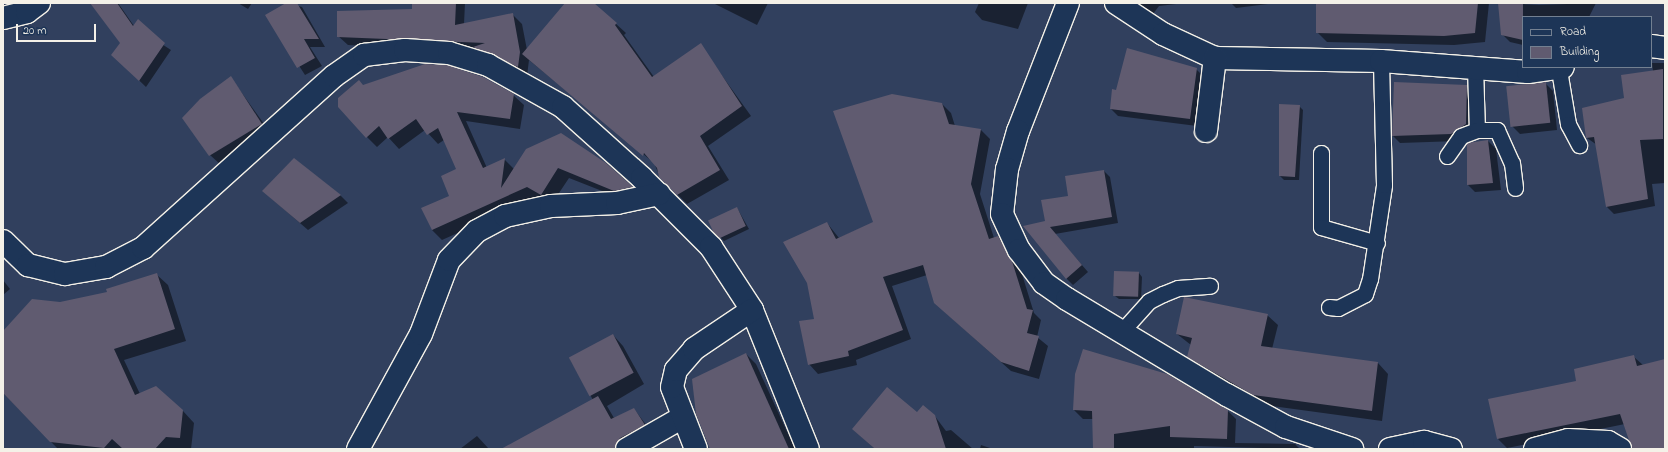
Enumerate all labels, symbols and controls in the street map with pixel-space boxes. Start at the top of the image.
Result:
scale bar [18,16,98,42]
legend [1522,16,1652,68]
text: 20 m [23,22,46,40]
text: Road [1560,23,1586,41]
text: Building [1560,43,1599,61]

